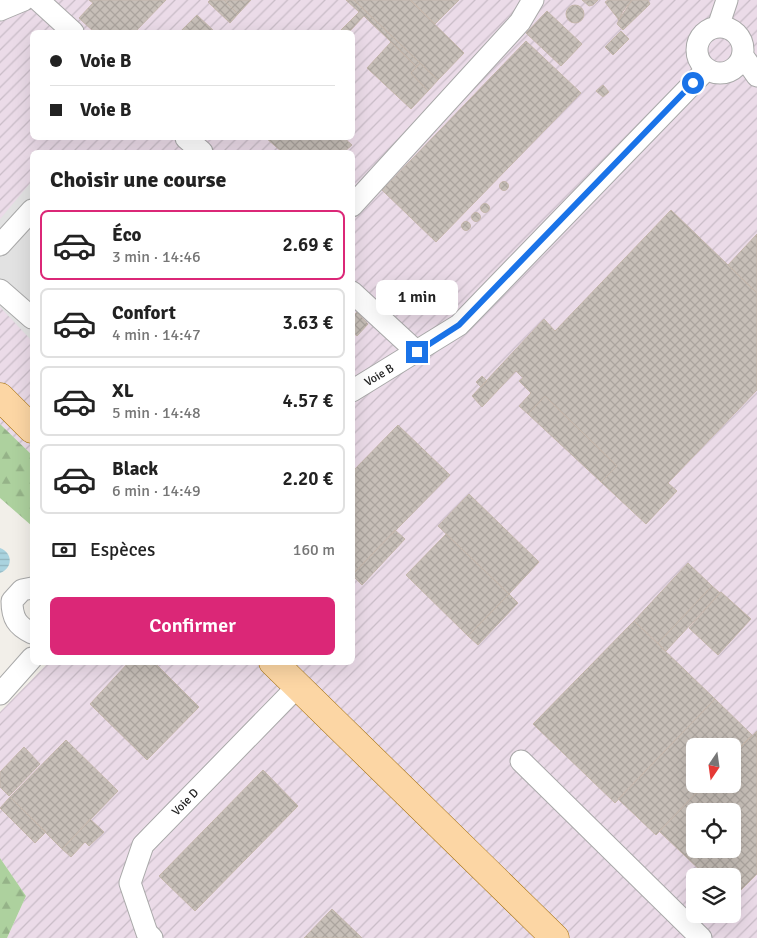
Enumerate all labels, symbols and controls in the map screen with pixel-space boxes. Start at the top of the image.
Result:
text: Voie B [80,49,132,73]
route start [682,72,704,94]
text: Voie B [80,98,132,122]
text: Choisir une course [50,166,226,193]
icon: car [52,223,97,268]
text: Éco [112,223,142,247]
text: 2.69 € [283,233,333,257]
text: 3 min · 14:46 [112,247,201,267]
callout: 1 min [376,280,458,314]
text: 1 min [398,287,436,307]
icon: car [52,301,97,346]
text: Confort [112,301,176,325]
text: 3.63 € [283,311,333,335]
text: 4 min · 14:47 [112,325,201,345]
route end [406,341,428,363]
street label: Voie B [362,361,397,390]
icon: car [52,379,97,424]
text: XL [112,379,134,403]
text: 4.57 € [283,389,333,413]
text: 5 min · 14:48 [112,403,201,423]
icon: car [52,457,97,502]
text: Black [112,457,158,481]
text: 2.20 € [283,467,333,491]
text: 6 min · 14:49 [112,481,201,501]
icon: cash [50,536,78,564]
text: Espèces [90,538,155,562]
text: 160 m [293,540,335,560]
button: Confirmer [50,597,335,655]
north arrow [686,738,741,792]
map controls [686,738,741,923]
street label: Voie D [169,785,202,819]
button: locate [686,803,741,858]
button: layers [686,868,741,923]

